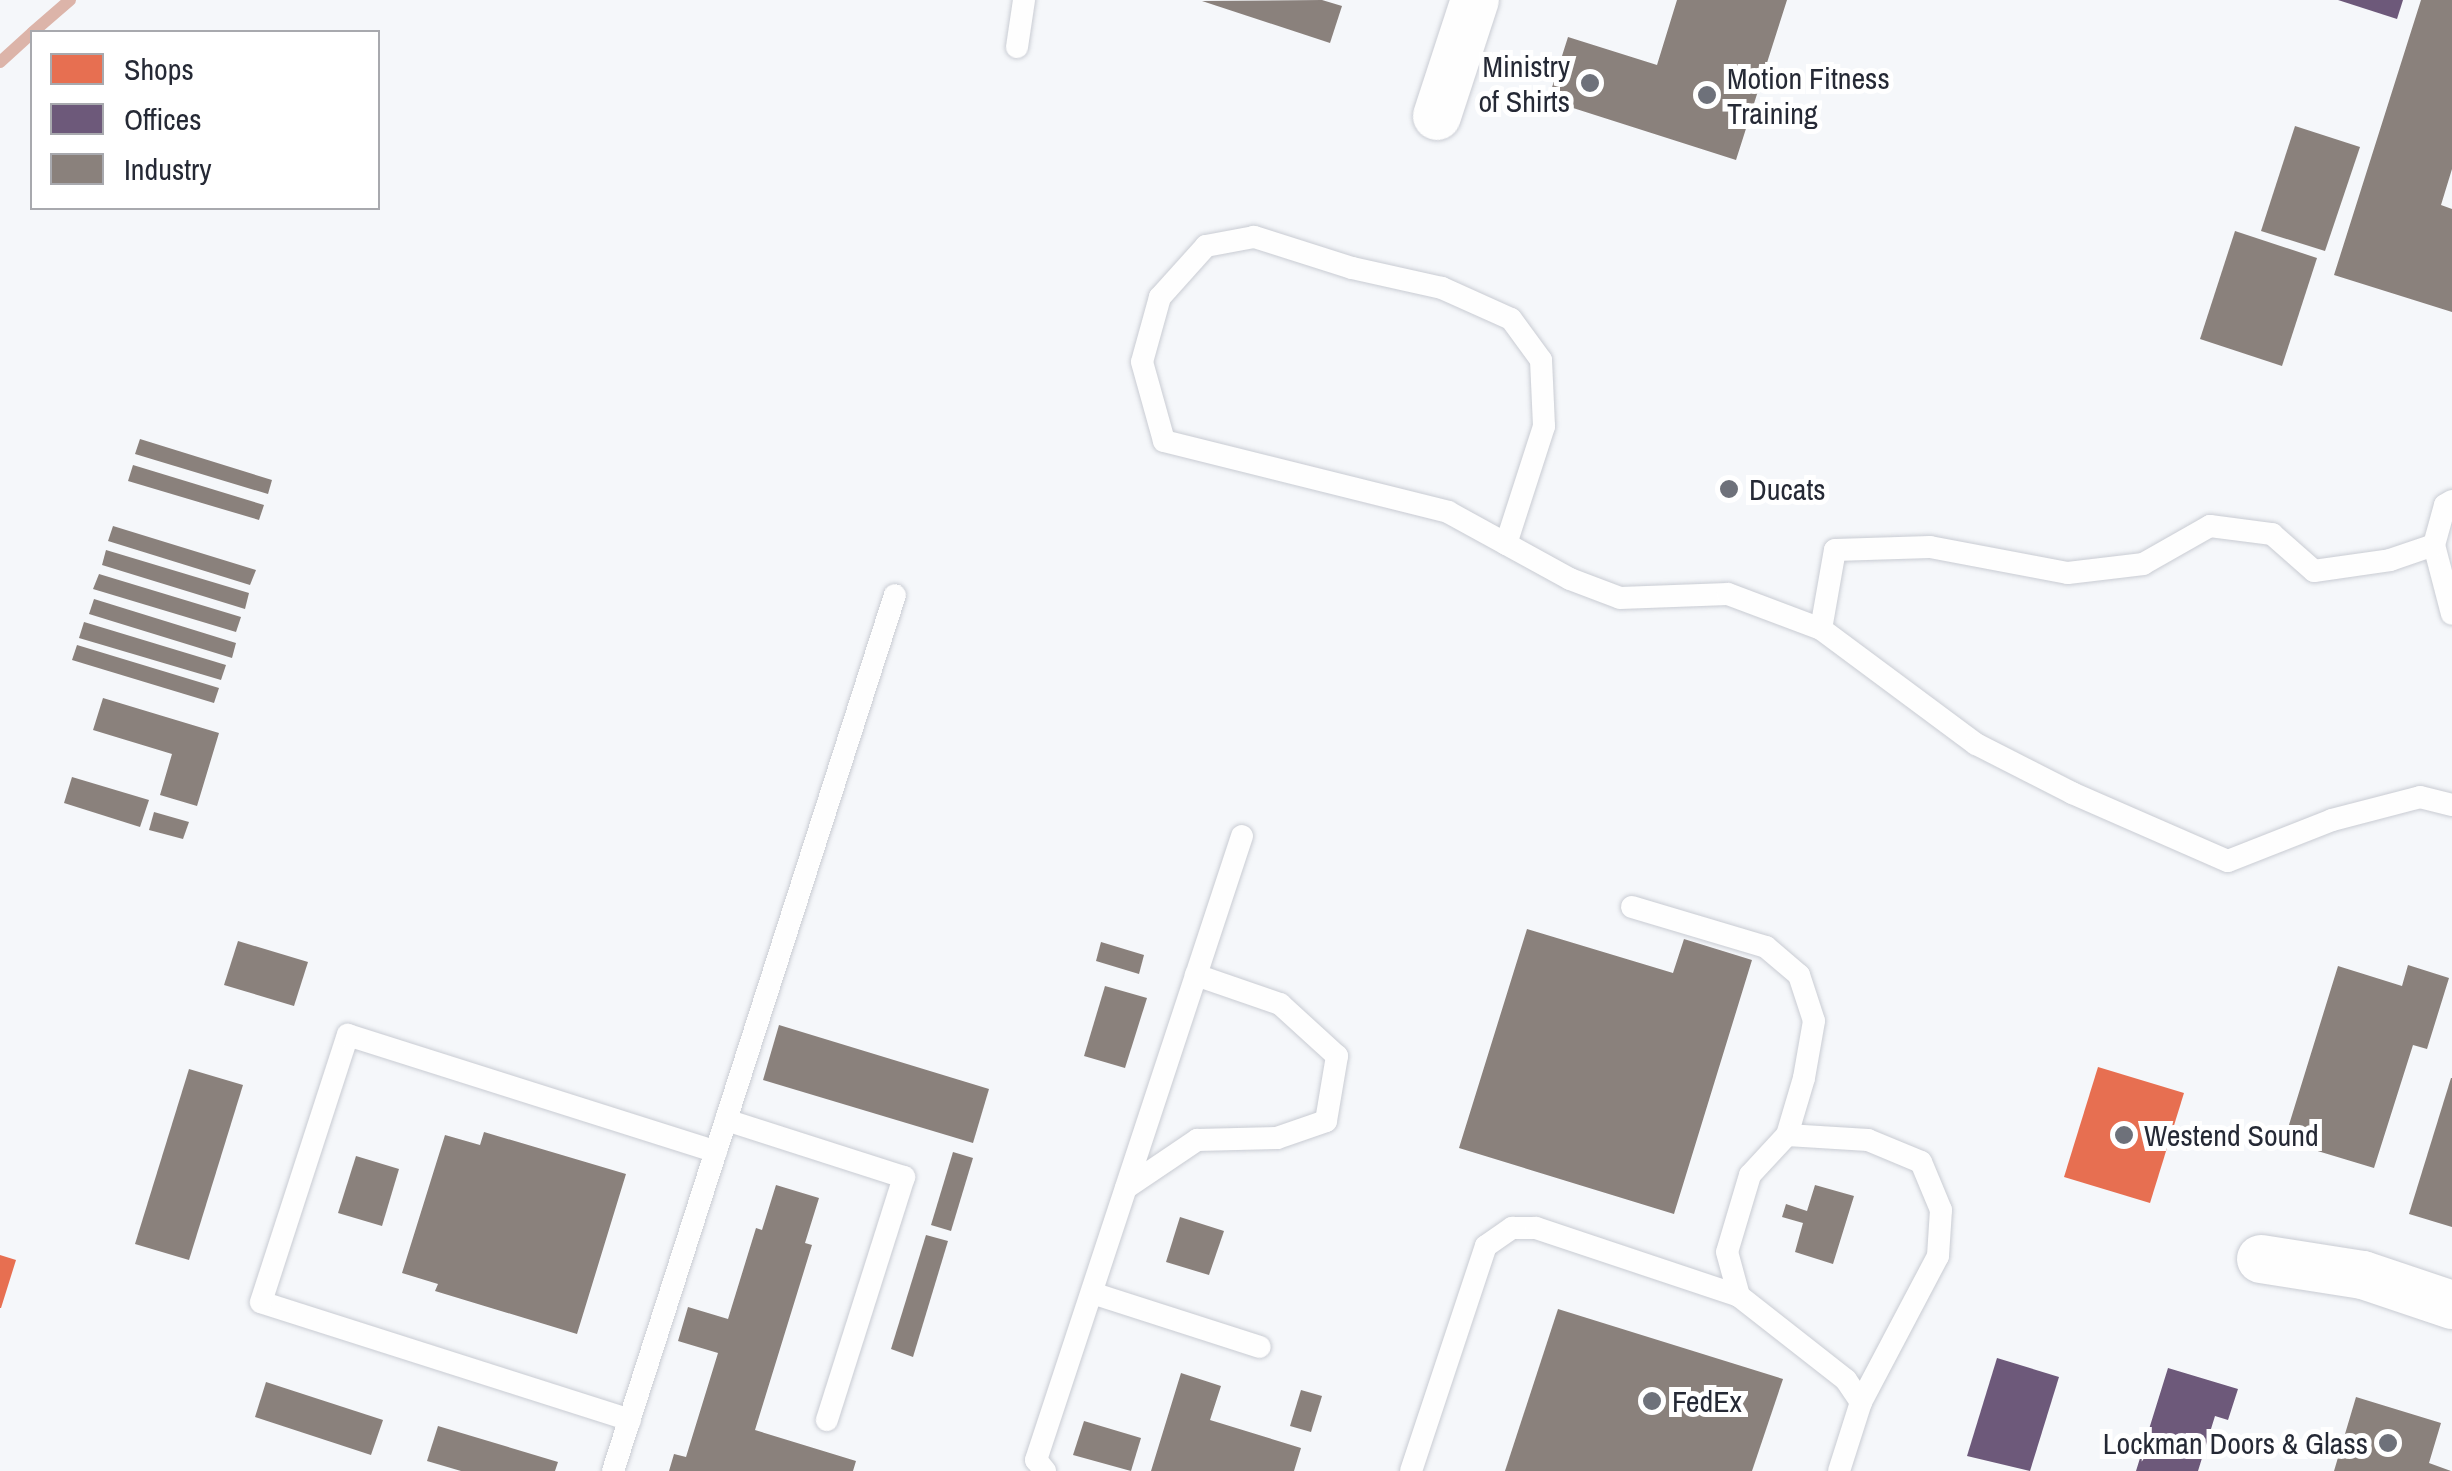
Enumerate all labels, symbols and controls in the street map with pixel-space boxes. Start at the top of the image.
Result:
legend [30,30,380,210]
place label: Ministry of Shirts [1478,48,1570,118]
text: Shops [124,49,194,89]
place label: Motion Fitness Training [1727,60,1890,130]
marker: Ministry of Shirts [1579,72,1601,94]
marker: Motion Fitness Training [1696,84,1718,106]
text: Offices [124,99,202,139]
text: Industry [124,149,212,189]
place label: Ducats [1749,471,1826,507]
marker: Ducats [1718,478,1740,500]
place label: Westend Sound [2144,1117,2319,1153]
marker: Westend Sound [2113,1124,2135,1146]
place label: FedEx [1672,1383,1742,1419]
marker: FedEx [1641,1390,1663,1412]
place label: Lockman Doors & Glass [2103,1425,2368,1461]
marker: Lockman Doors & Glass [2377,1432,2399,1454]

